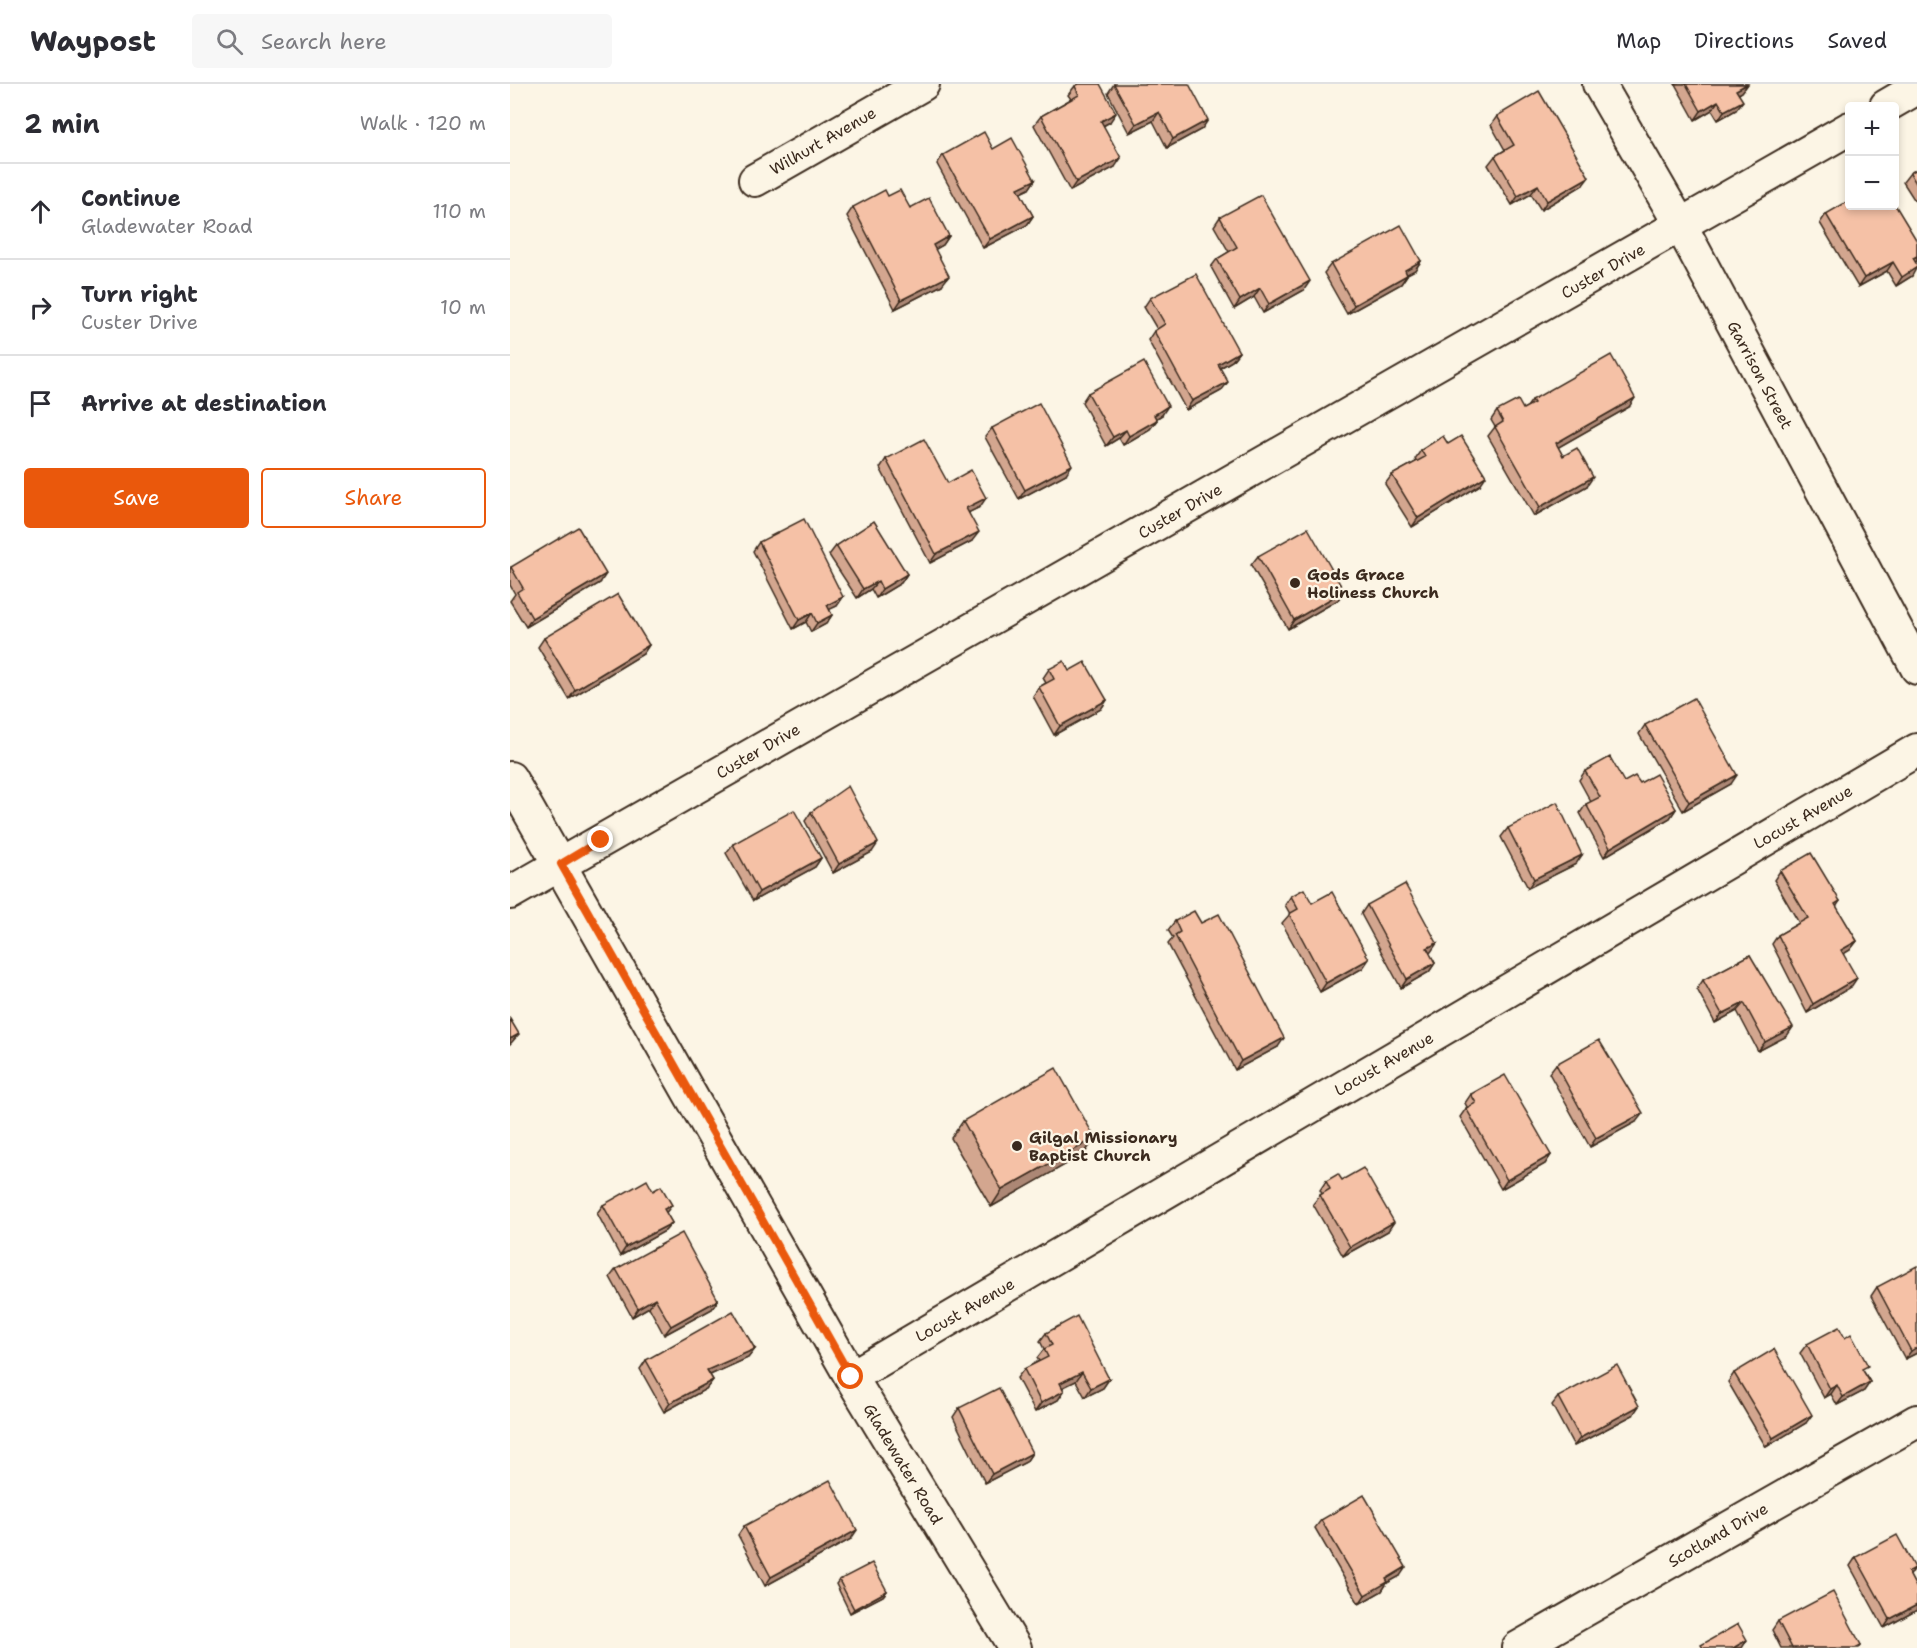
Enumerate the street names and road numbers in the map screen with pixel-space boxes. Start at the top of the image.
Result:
street label: Wilhurt Avenue [766,102,880,180]
street label: Custer Drive [1557,239,1649,303]
street label: Garrison Street [1723,317,1797,433]
street label: Custer Drive [1134,479,1226,543]
street label: Custer Drive [712,719,804,783]
street label: Locust Avenue [1750,780,1856,854]
street label: Locust Avenue [1331,1027,1437,1101]
street label: Locust Avenue [912,1273,1018,1347]
street label: Gladewater Road [859,1400,947,1528]
street label: Scotland Drive [1664,1498,1772,1572]

